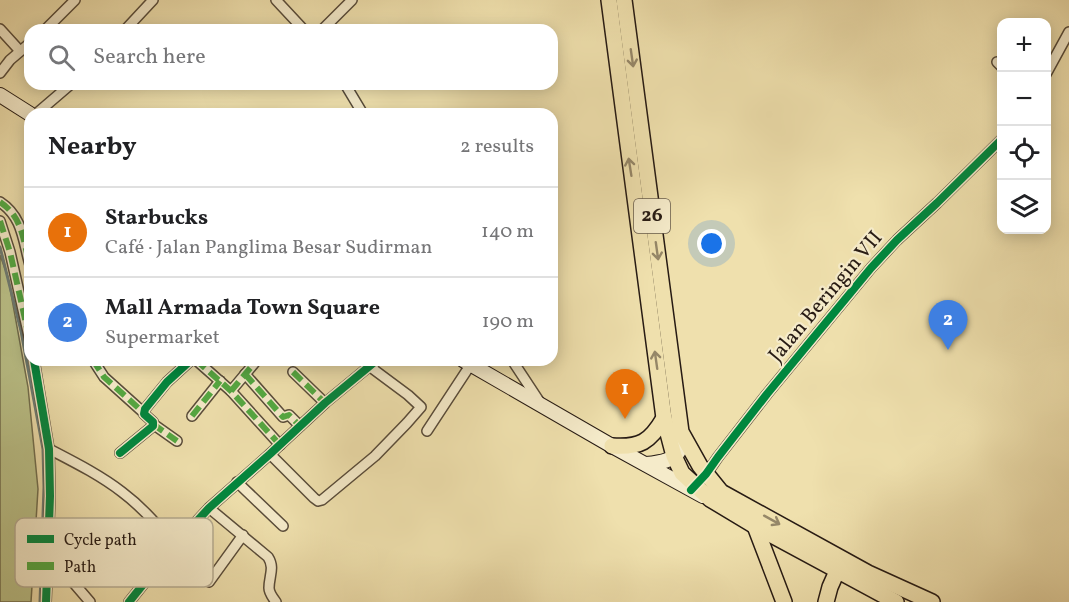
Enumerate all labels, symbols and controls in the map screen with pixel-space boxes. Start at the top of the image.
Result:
map controls [997,18,1051,234]
button: + [997,18,1051,72]
search box [24,24,558,90]
icon: search [45,41,78,74]
text: Search here [93,42,206,73]
one-way arrow [626,48,637,67]
button: − [997,72,1051,126]
button: locate [997,126,1051,180]
text: Nearby [48,129,137,165]
text: 2 results [460,133,534,161]
one-way arrow [625,157,636,177]
button: layers [997,180,1051,234]
road number: 26 [634,199,670,233]
text: Starbucks [105,203,208,234]
text: 1 [63,218,72,246]
text: 140 m [481,218,534,246]
street label: Jalan Beringin VII [762,225,890,369]
your location [697,229,726,258]
text: Café · Jalan Panglima Besar Sudirman [105,234,433,262]
one-way arrow [651,241,662,261]
text: Mall Armada Town Square [105,293,380,324]
pin: 2 [928,300,968,350]
text: 2 [62,308,73,336]
text: 190 m [482,308,534,336]
text: Supermarket [105,324,220,352]
one-way arrow [651,351,662,371]
pin: 1 [606,370,644,419]
one-way arrow [763,514,780,526]
legend [15,518,213,587]
text: Cycle path [64,530,137,552]
text: Path [64,557,96,579]

